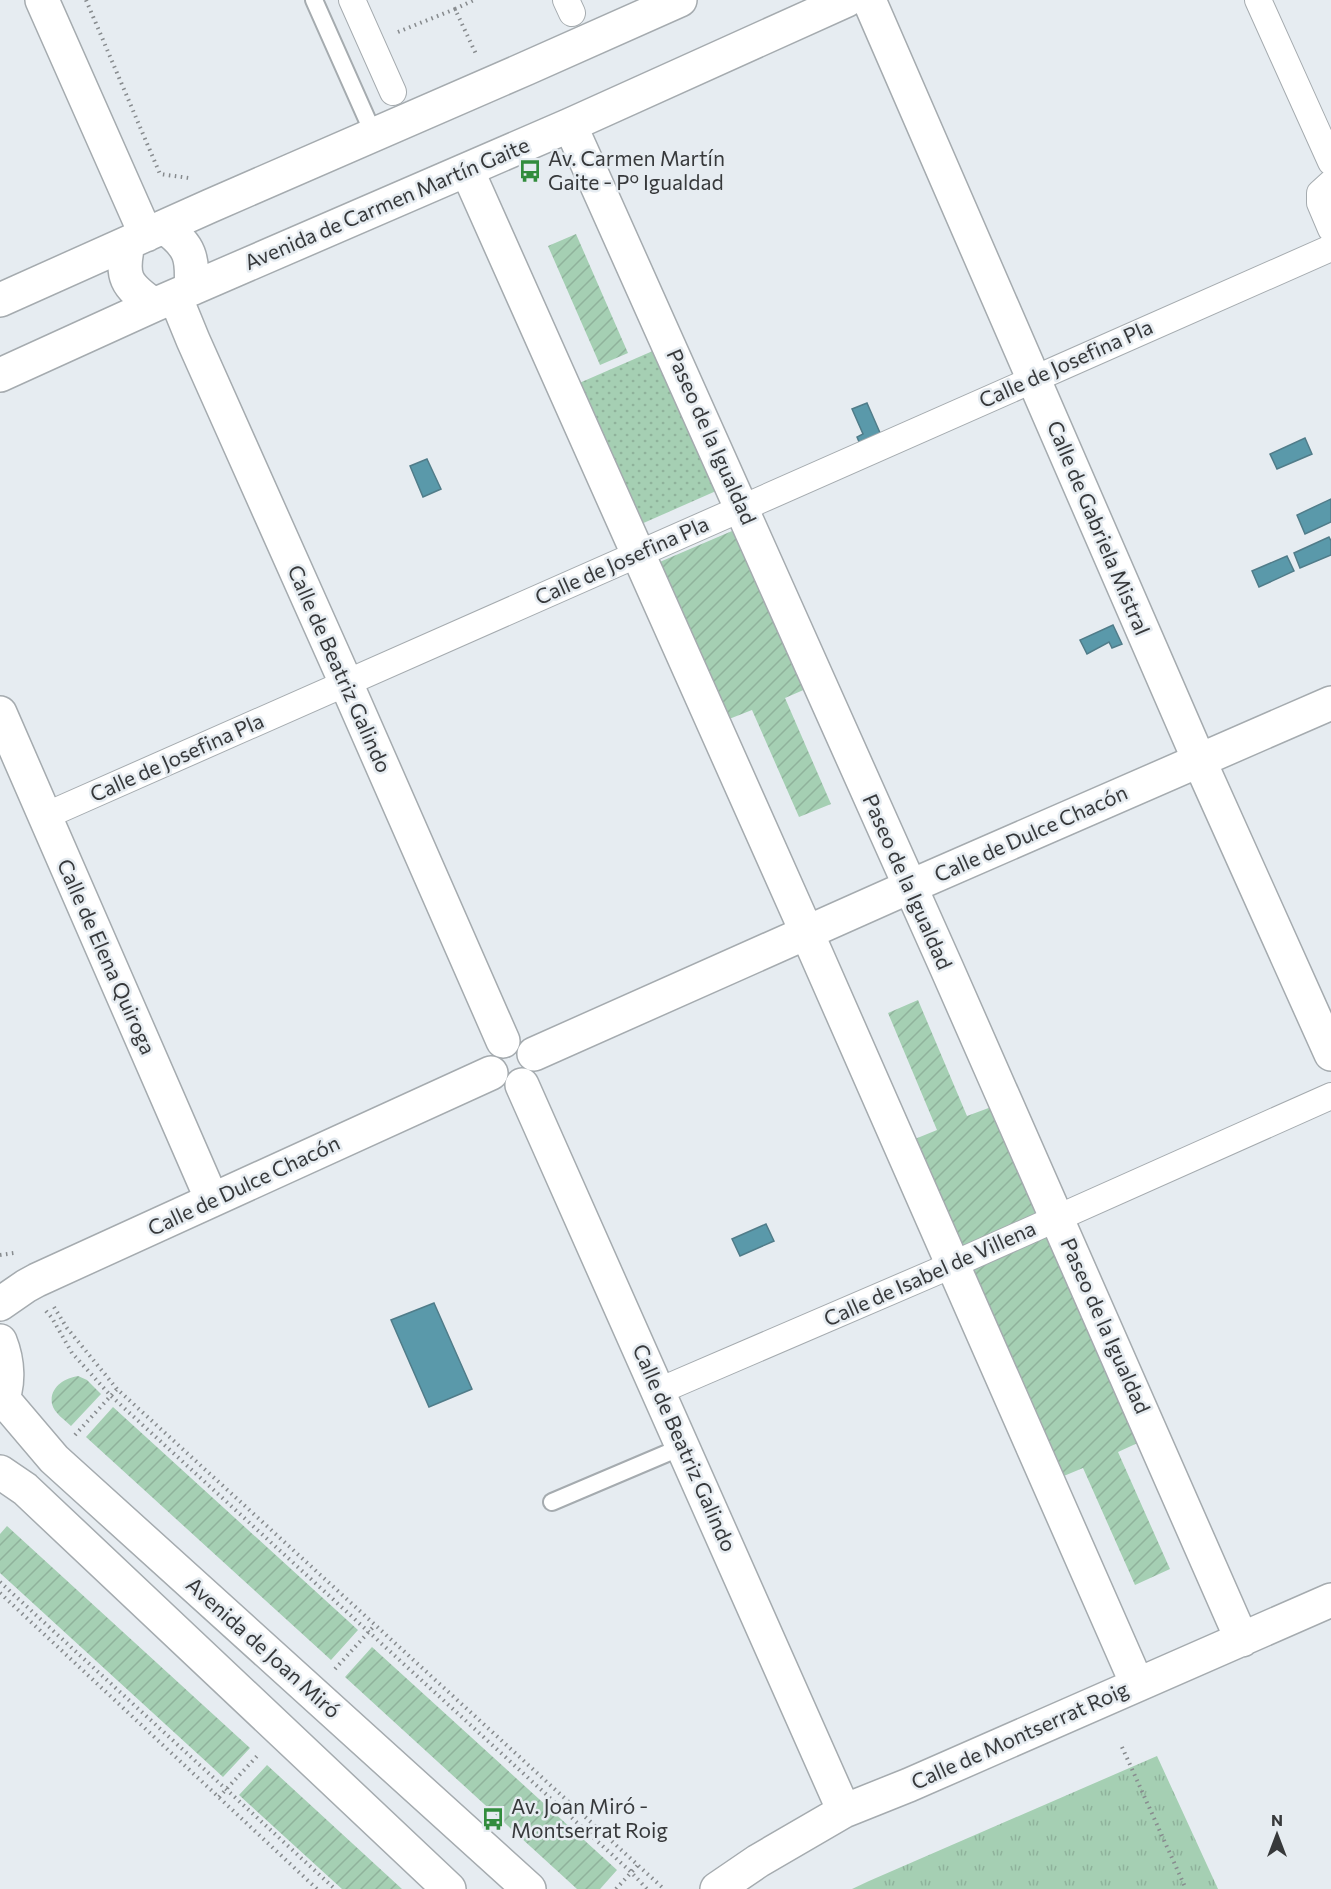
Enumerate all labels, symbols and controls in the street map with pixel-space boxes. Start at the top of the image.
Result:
street label: Avenida de Carmen Martín Gaite [240,131,533,274]
place label: Av. Carmen Martín Gaite - Pº Igualdad [548,145,725,194]
bus stop icon: Av. Carmen Martín Gaite - Pº Igualdad [517,158,543,184]
street label: Calle de Josefina Pla [975,313,1156,412]
street label: Paseo de la Igualdad [662,345,762,528]
street label: Calle de Gabriela Mistral [1043,416,1156,638]
street label: Calle de Josefina Pla [531,510,712,609]
street label: Calle de Beatriz Galindo [283,561,397,776]
street label: Calle de Josefina Pla [86,707,267,806]
street label: Calle de Dulce Chacón [930,779,1131,887]
street label: Paseo de la Igualdad [858,790,958,973]
street label: Calle de Elena Quiroga [53,855,162,1058]
street label: Calle de Dulce Chacón [143,1129,343,1240]
street label: Calle de Isabel de Villena [820,1215,1039,1331]
street label: Paseo de la Igualdad [1056,1234,1156,1417]
street label: Calle de Beatriz Galindo [628,1340,742,1555]
street label: Avenida de Joan Miró [182,1571,346,1723]
street label: Calle de Montserrat Roig [907,1675,1132,1794]
place label: Av. Joan Miró - Montserrat Roig [511,1793,668,1842]
north arrow [1247,1805,1307,1865]
bus stop icon: Av. Joan Miró - Montserrat Roig [480,1806,506,1832]
text: N [1271,1810,1283,1829]

